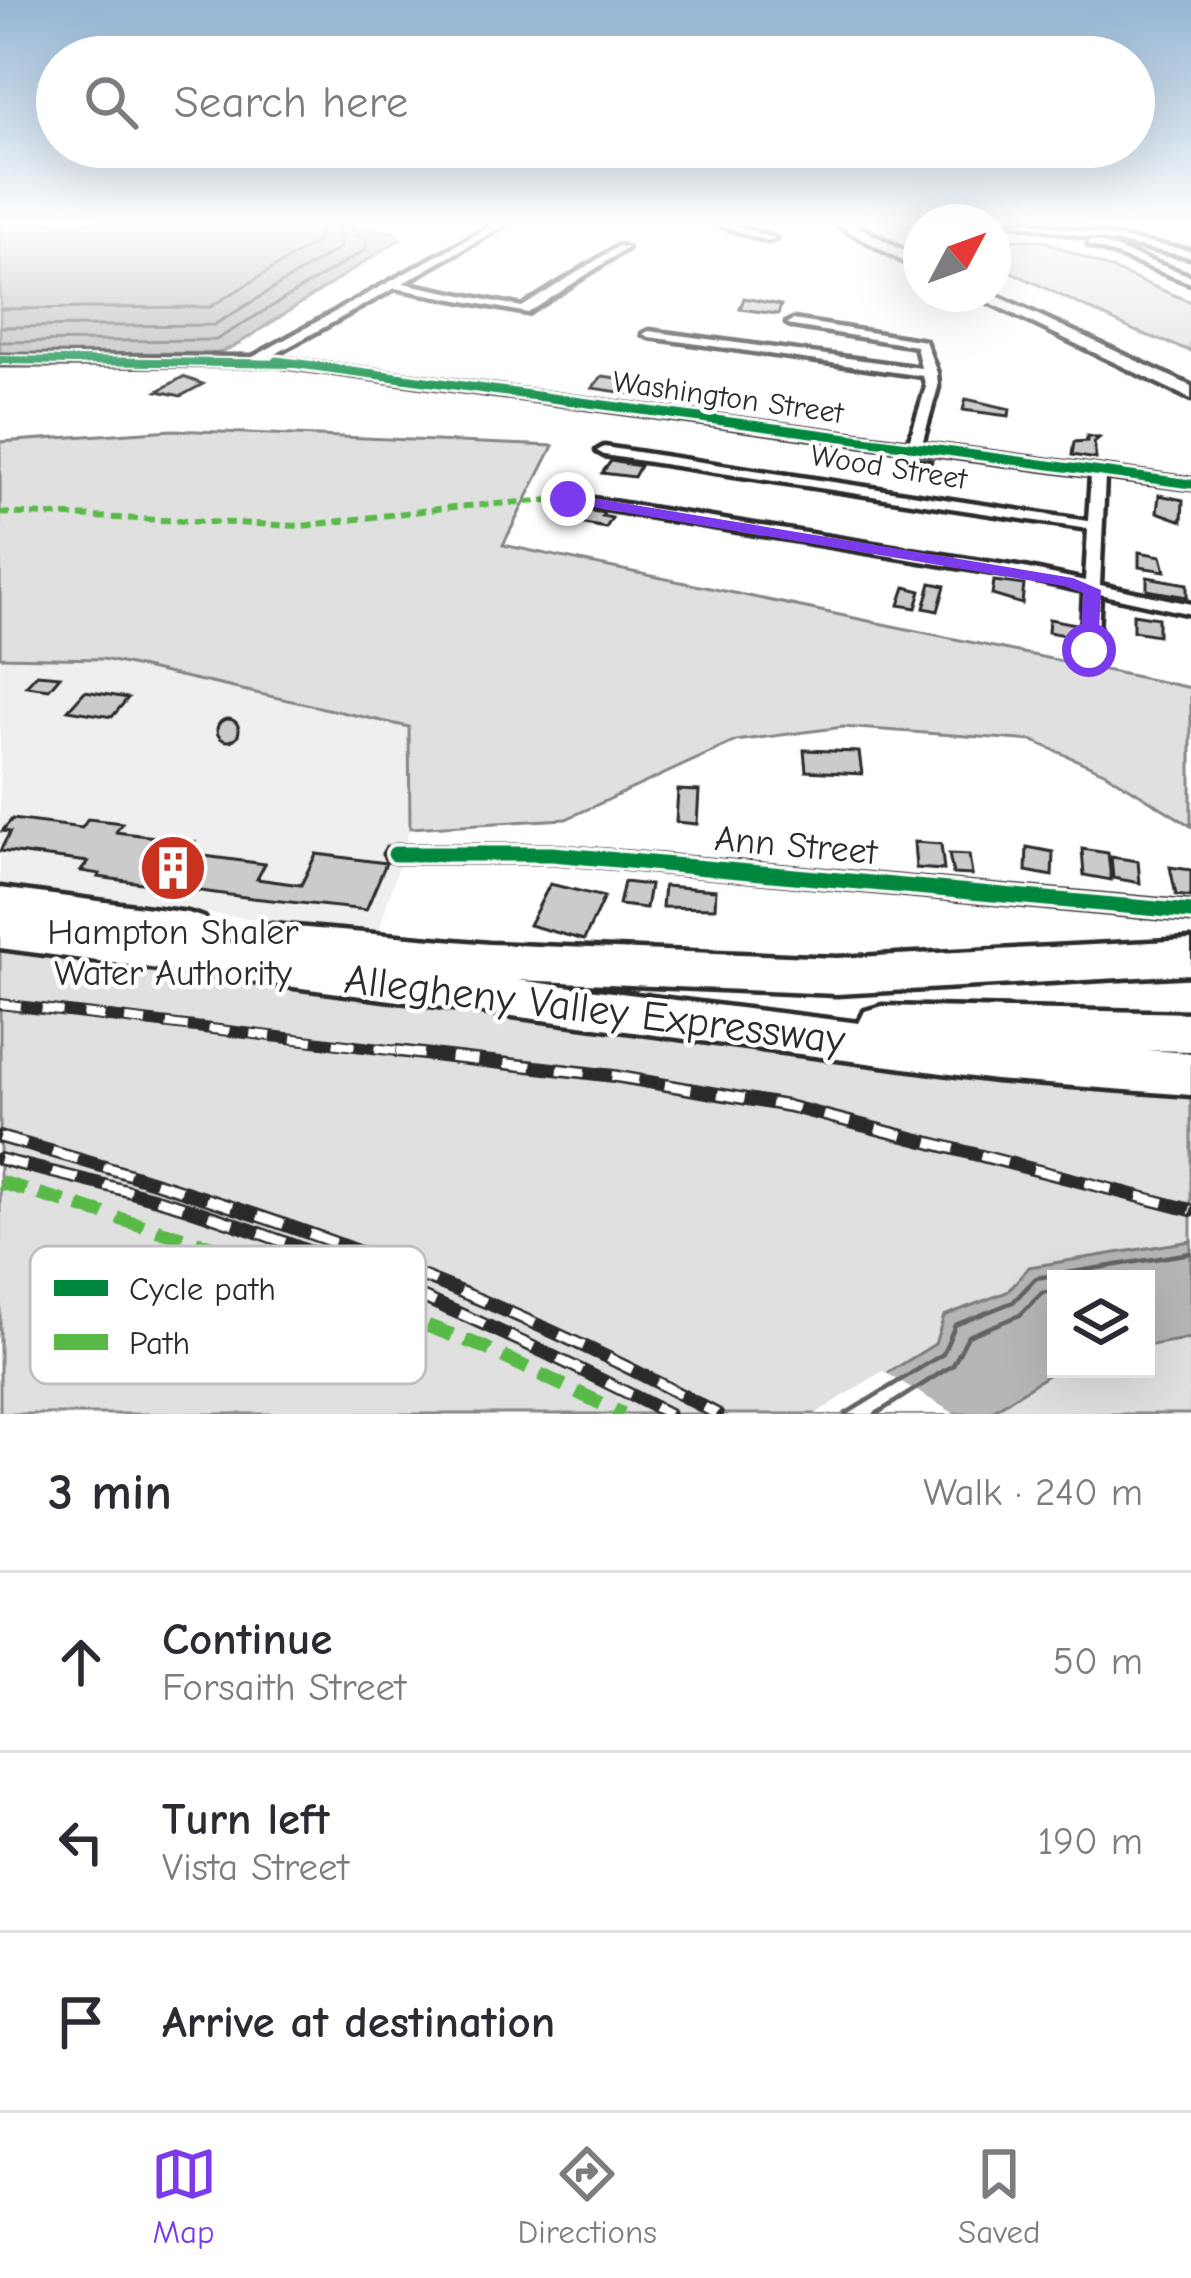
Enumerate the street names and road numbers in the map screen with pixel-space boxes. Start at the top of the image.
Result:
street label: Washington Street [610,364,847,431]
street label: Wood Street [808,438,971,497]
street label: Ann Street [713,818,880,873]
street label: Allegheny Valley Expressway [342,954,848,1065]

